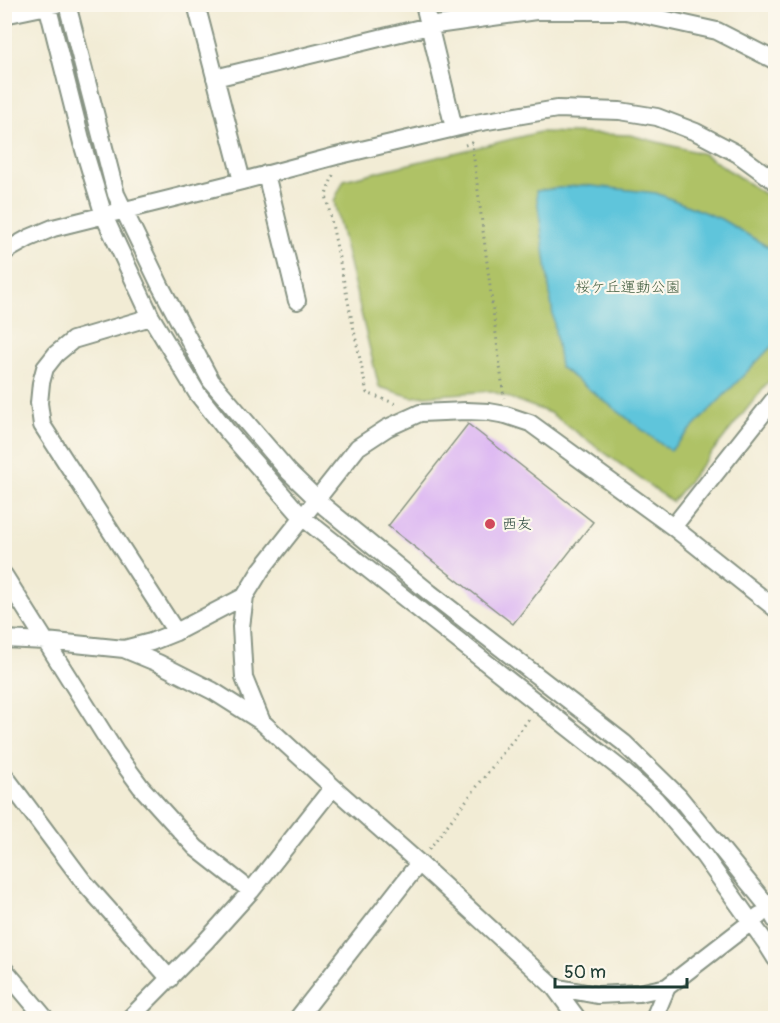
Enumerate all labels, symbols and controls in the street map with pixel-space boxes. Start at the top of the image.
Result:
park label: 桜ケ丘運動公園 [575,278,681,297]
place label: 西友 [502,515,532,534]
marker: 西友 [483,517,497,531]
scale bar [555,951,687,989]
text: 50 m [564,961,606,984]

